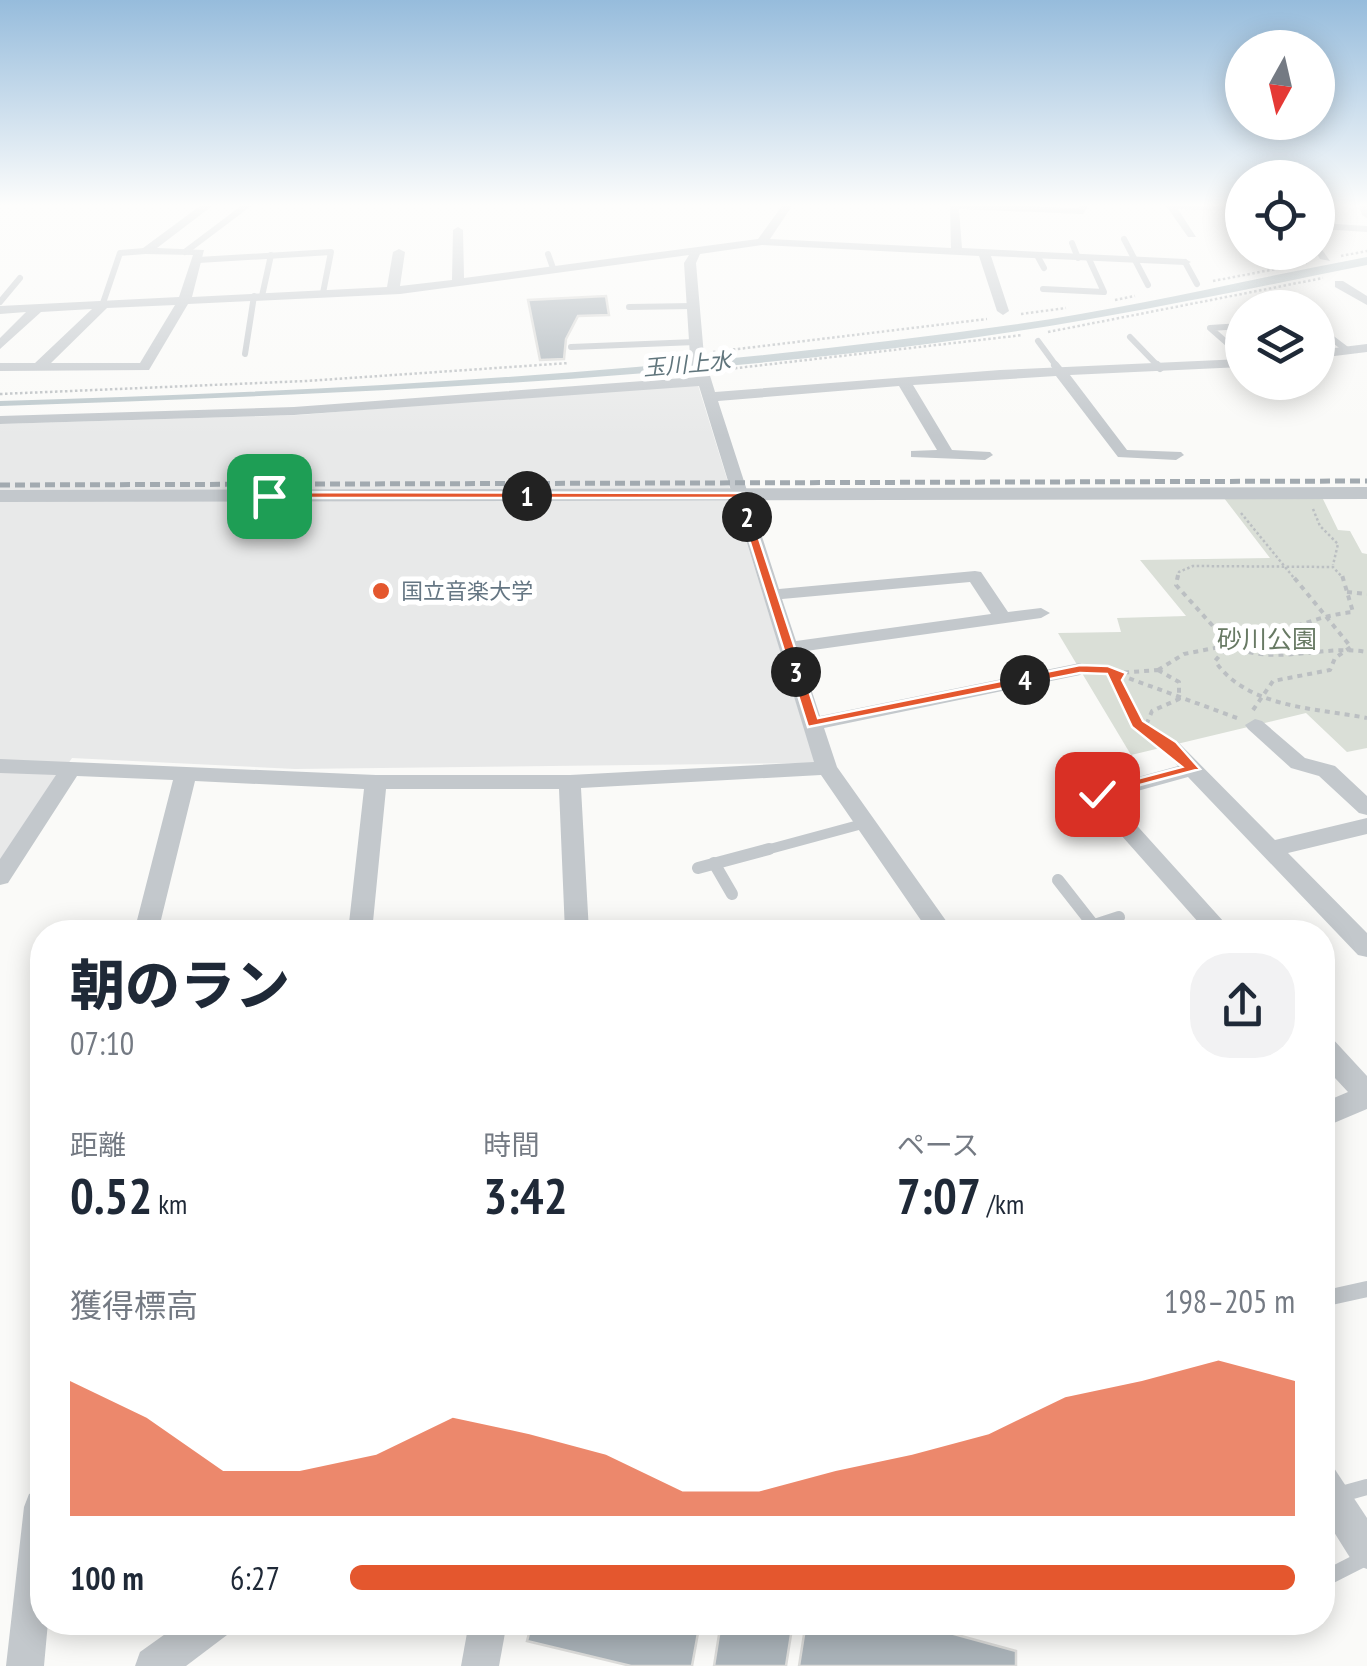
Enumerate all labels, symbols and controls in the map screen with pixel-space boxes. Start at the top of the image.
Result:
north arrow [1225,30,1335,140]
map controls [1225,30,1335,400]
button: locate [1225,160,1335,270]
button: layers [1225,290,1335,400]
water label: 玉川上水 [642,346,734,382]
pin [227,454,312,539]
icon: arrive [242,469,297,524]
pin: 1 [502,471,552,521]
text: 1 [520,477,534,514]
pin: 2 [722,492,772,542]
text: 2 [740,498,754,535]
place label: 国立音楽大学 [401,577,533,605]
marker: 国立音楽大学 [370,580,392,602]
park label: 砂川公園 [1217,623,1317,655]
pin: 3 [771,647,821,697]
text: 3 [789,653,803,690]
pin: 4 [1000,655,1050,705]
text: 4 [1018,661,1032,698]
pin [1055,752,1140,837]
icon: check [1070,767,1125,822]
text: 朝のラン [70,949,290,1020]
button: share [1190,953,1295,1058]
text: 07:10 [70,1022,134,1064]
text: 距離 [70,1126,126,1163]
text: 時間 [483,1126,539,1163]
text: ペース [897,1126,979,1163]
text: 0.52 [70,1163,152,1228]
text: 3:42 [483,1163,568,1228]
text: 7:07 [897,1163,981,1228]
text: km [152,1185,187,1222]
text: /km [981,1185,1024,1222]
text: 198–205 m [1164,1280,1295,1322]
text: 獲得標高 [70,1284,198,1326]
text: 100 m [70,1557,144,1599]
text: 6:27 [230,1557,280,1599]

